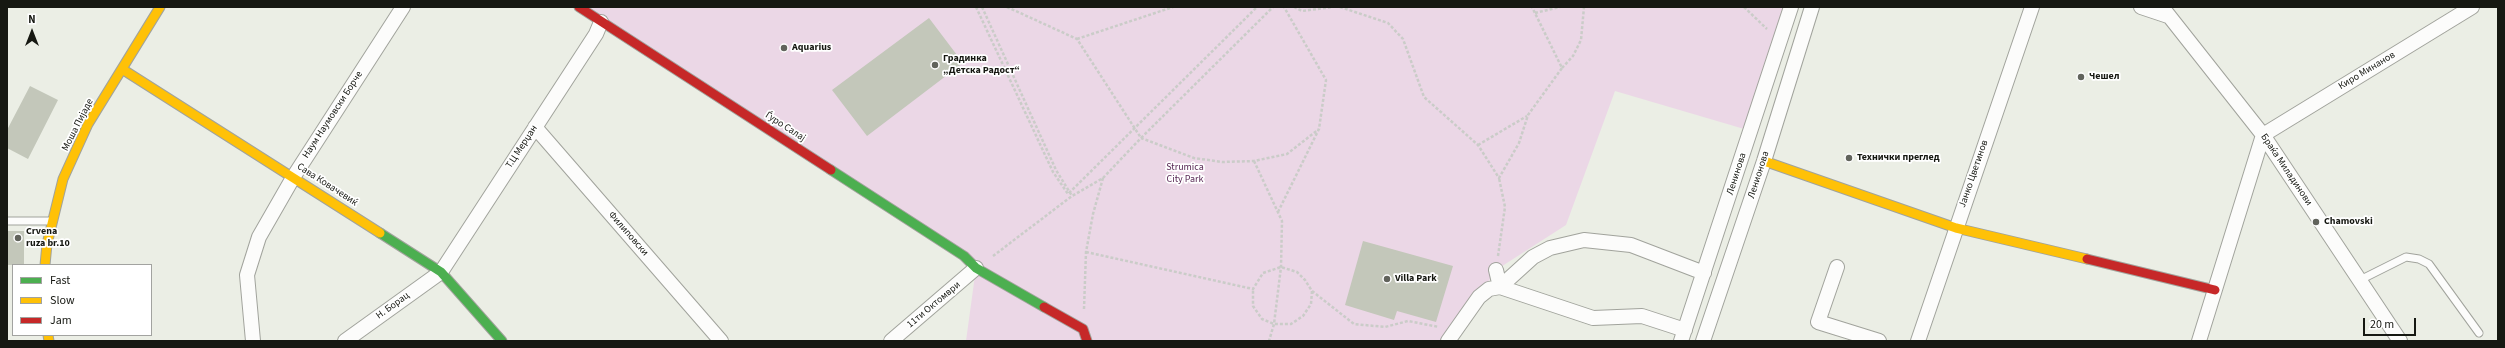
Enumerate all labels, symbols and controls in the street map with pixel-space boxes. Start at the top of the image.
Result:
north arrow [12,12,52,52]
text: N [28,12,36,27]
place label: Aquarius [792,42,831,54]
marker: Aquarius [779,43,789,53]
street label: Киро Минанов [2336,49,2398,93]
place label: Градинка „Детска Радост“ [943,53,1020,76]
marker: Градинка „Детска Радост“ [930,60,940,70]
street label: Наум Наумовски Борче [300,69,366,161]
place label: Чешел [2089,71,2119,83]
marker: Чешел [2076,72,2086,82]
street label: Моша Пијаде [60,97,96,153]
street label: Ѓуро Салај [763,110,807,144]
street label: Т.Ц Мерџан [504,123,540,171]
street label: Браќа Миладинови [2257,132,2315,208]
street label: Јанко Цветинов [1957,139,1991,209]
street label: Ленионова [1746,150,1772,200]
street label: Ленинова [1725,151,1749,197]
place label: Технички преглед [1857,152,1940,164]
marker: Технички преглед [1844,153,1854,163]
street label: Сава Ковачевиќ [294,161,360,209]
park label: Strumica City Park [1166,162,1204,186]
street label: Филиповски [605,209,651,259]
place label: Chamovski [2324,216,2373,228]
marker: Chamovski [2311,217,2321,227]
place label: Crvena ruza br.10 [26,226,70,250]
marker: Crvena ruza br.10 [13,233,23,243]
legend [12,264,152,336]
text: Fast [50,272,70,289]
place label: Villa Park [1395,273,1437,285]
marker: Villa Park [1382,274,1392,284]
street label: 11ти Октомври [905,279,963,331]
street label: Н. Борац [374,290,412,322]
text: Slow [50,292,75,309]
scale bar [2365,310,2418,336]
text: Jam [50,312,72,329]
text: 20 m [2370,316,2394,333]

